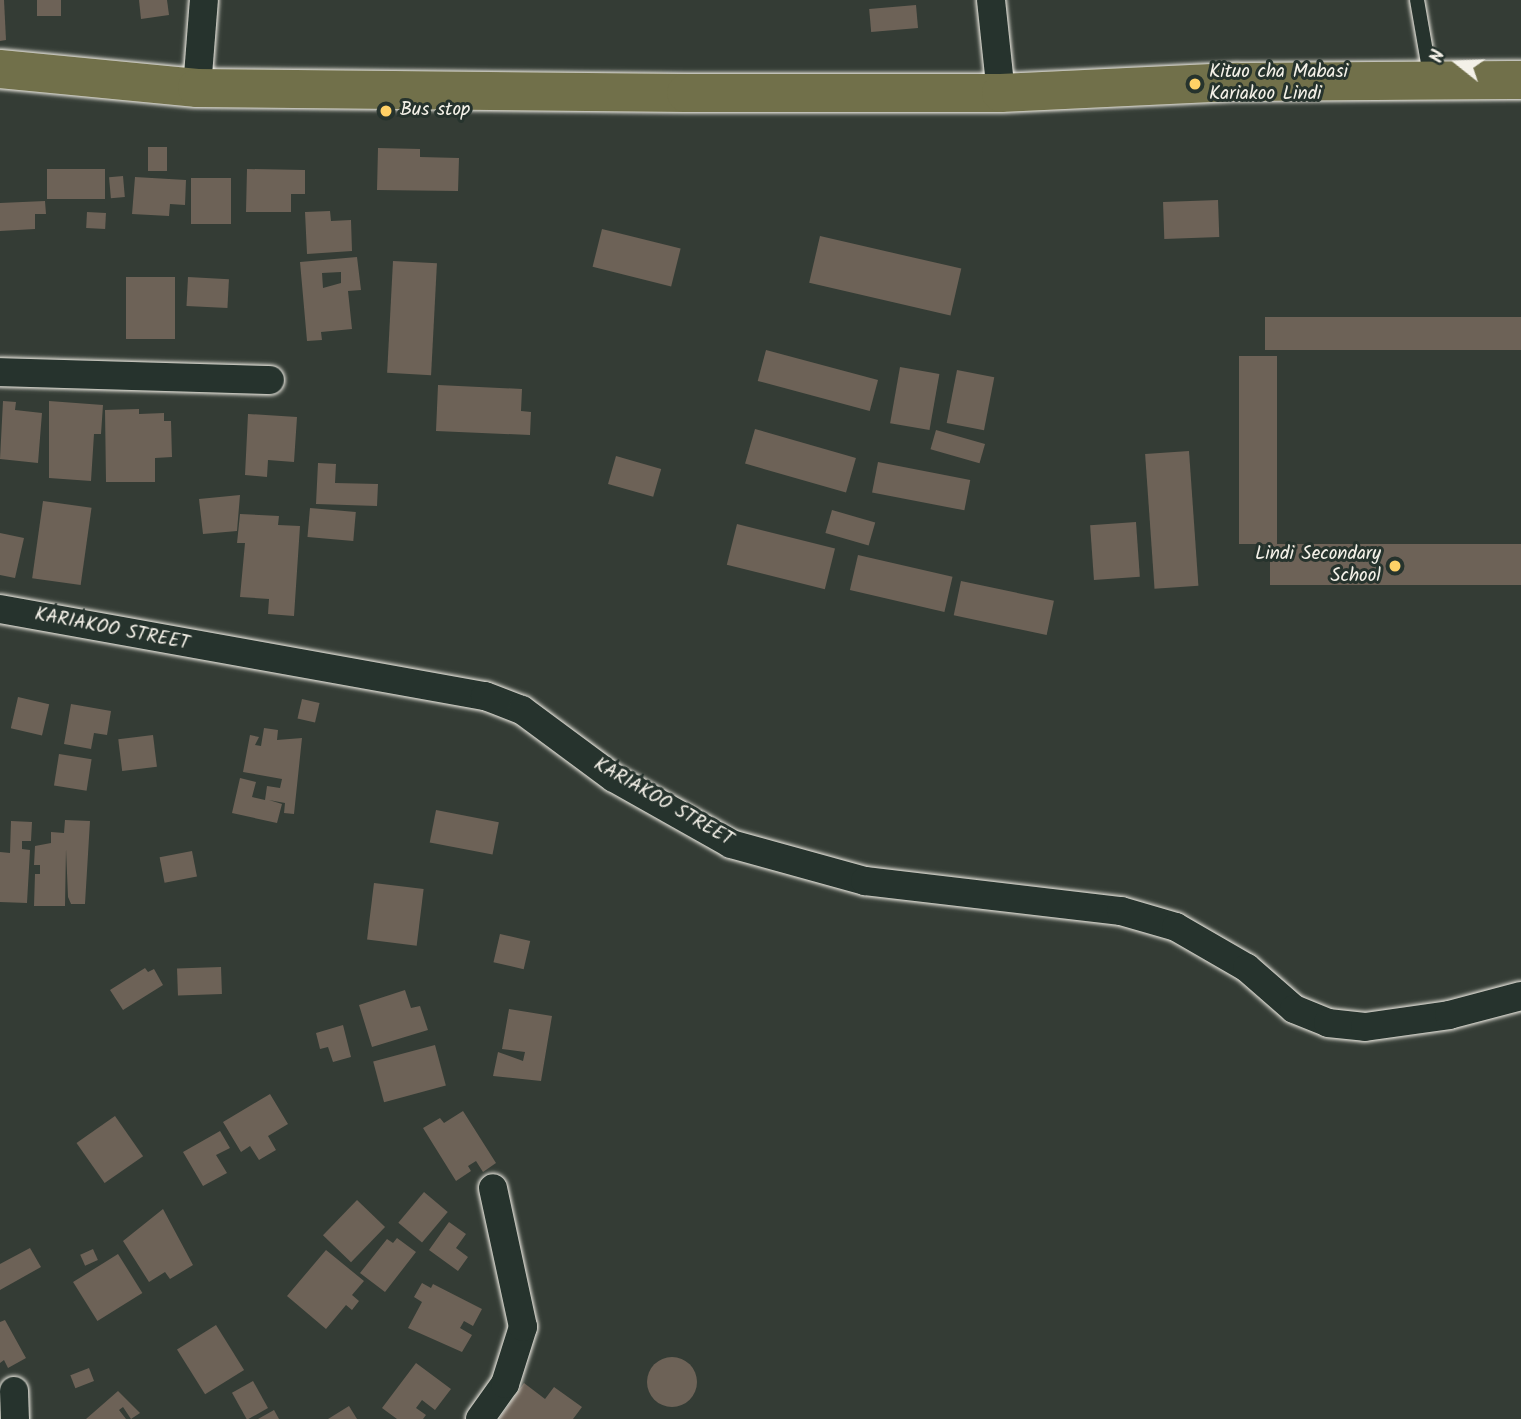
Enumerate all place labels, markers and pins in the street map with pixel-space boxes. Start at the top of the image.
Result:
place label: Kituo cha Mabasi Kariakoo Lindi [1209,62,1348,106]
marker: Kituo cha Mabasi Kariakoo Lindi [1187,76,1203,92]
place label: Bus stop [400,100,470,122]
marker: Bus stop [378,103,394,119]
place label: Lindi Secondary School [1255,544,1381,588]
marker: Lindi Secondary School [1387,558,1403,574]

